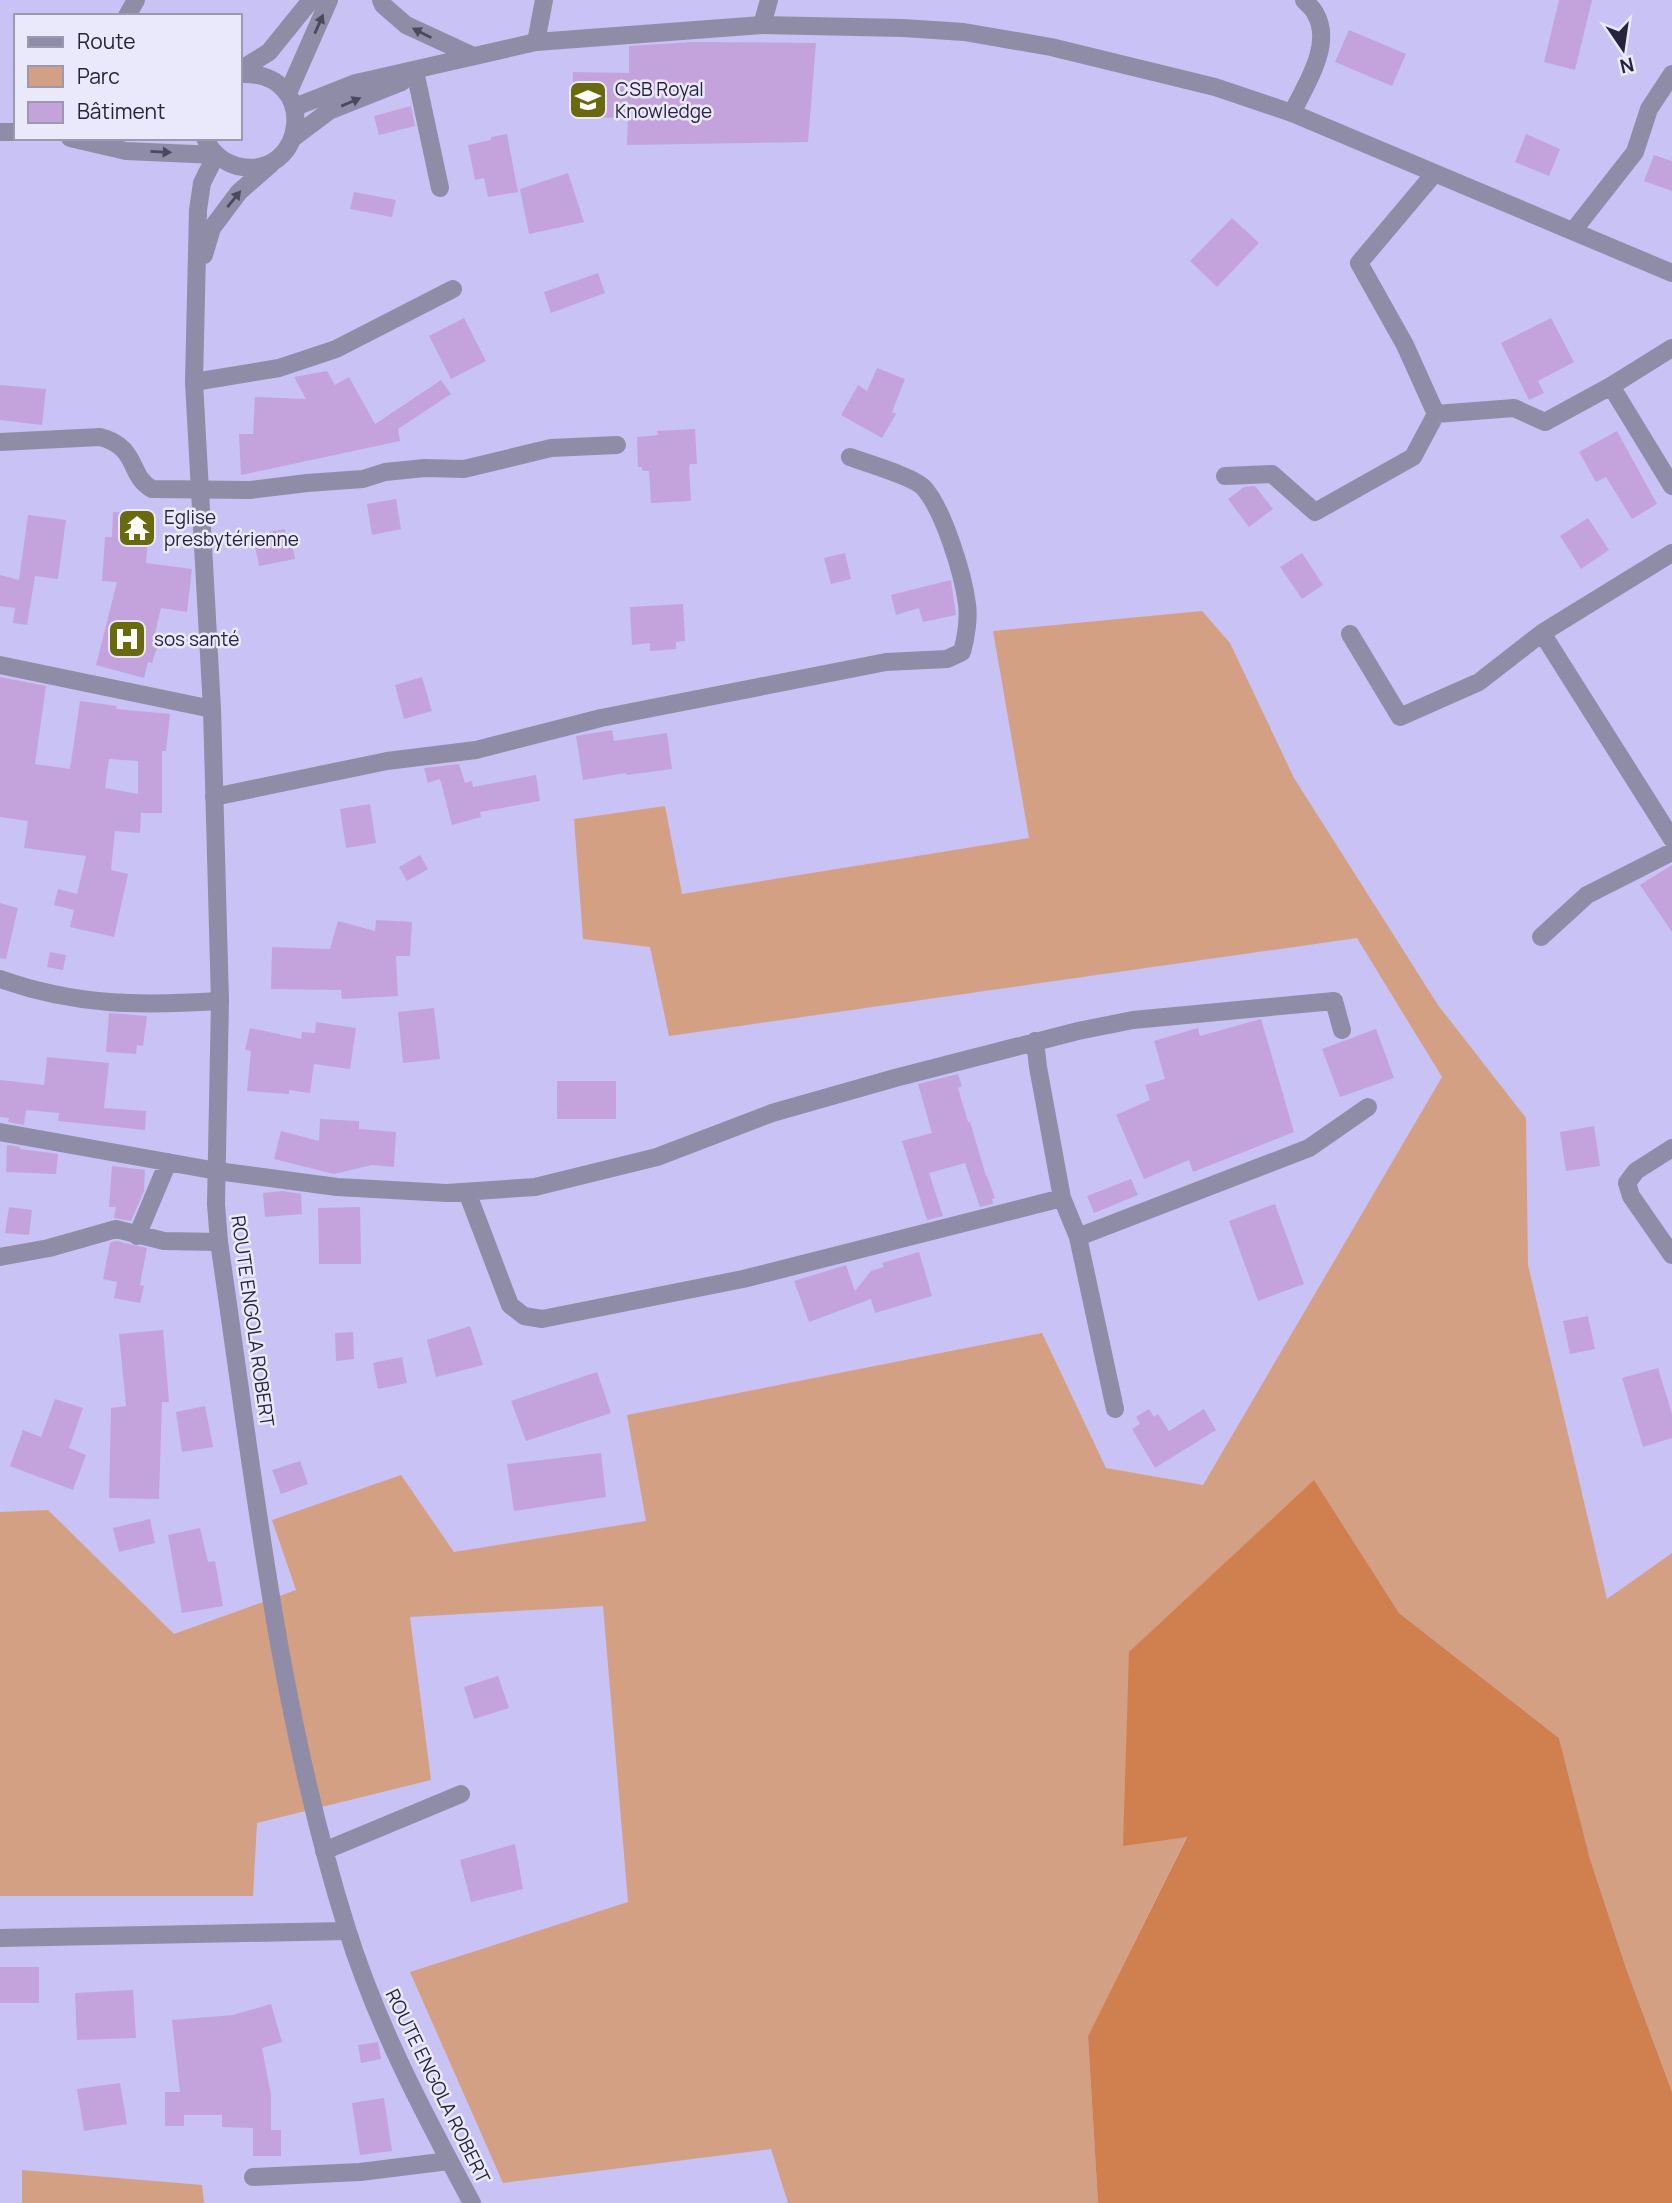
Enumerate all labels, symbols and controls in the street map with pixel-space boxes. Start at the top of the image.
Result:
legend [14,14,242,140]
one-way arrow [313,14,325,34]
north arrow [1588,14,1658,84]
text: Route [77,27,135,55]
one-way arrow [412,27,432,39]
text: N [1617,51,1636,80]
text: Parc [77,62,120,90]
place label: CSB Royal Knowledge [615,76,712,124]
school or university icon: CSB Royal Knowledge [567,79,609,121]
text: Bâtiment [77,97,165,125]
one-way arrow [340,97,361,108]
one-way arrow [151,147,173,158]
one-way arrow [226,191,241,208]
place label: Eglise presbytérienne [164,504,299,552]
temple icon: Eglise presbytérienne [116,507,158,549]
hospital icon: sos santé [106,618,148,660]
place label: sos santé [154,626,239,652]
street label: ROUTE ENGOLA ROBERT [225,1214,281,1429]
street label: ROUTE ENGOLA ROBERT [380,1985,497,2188]

